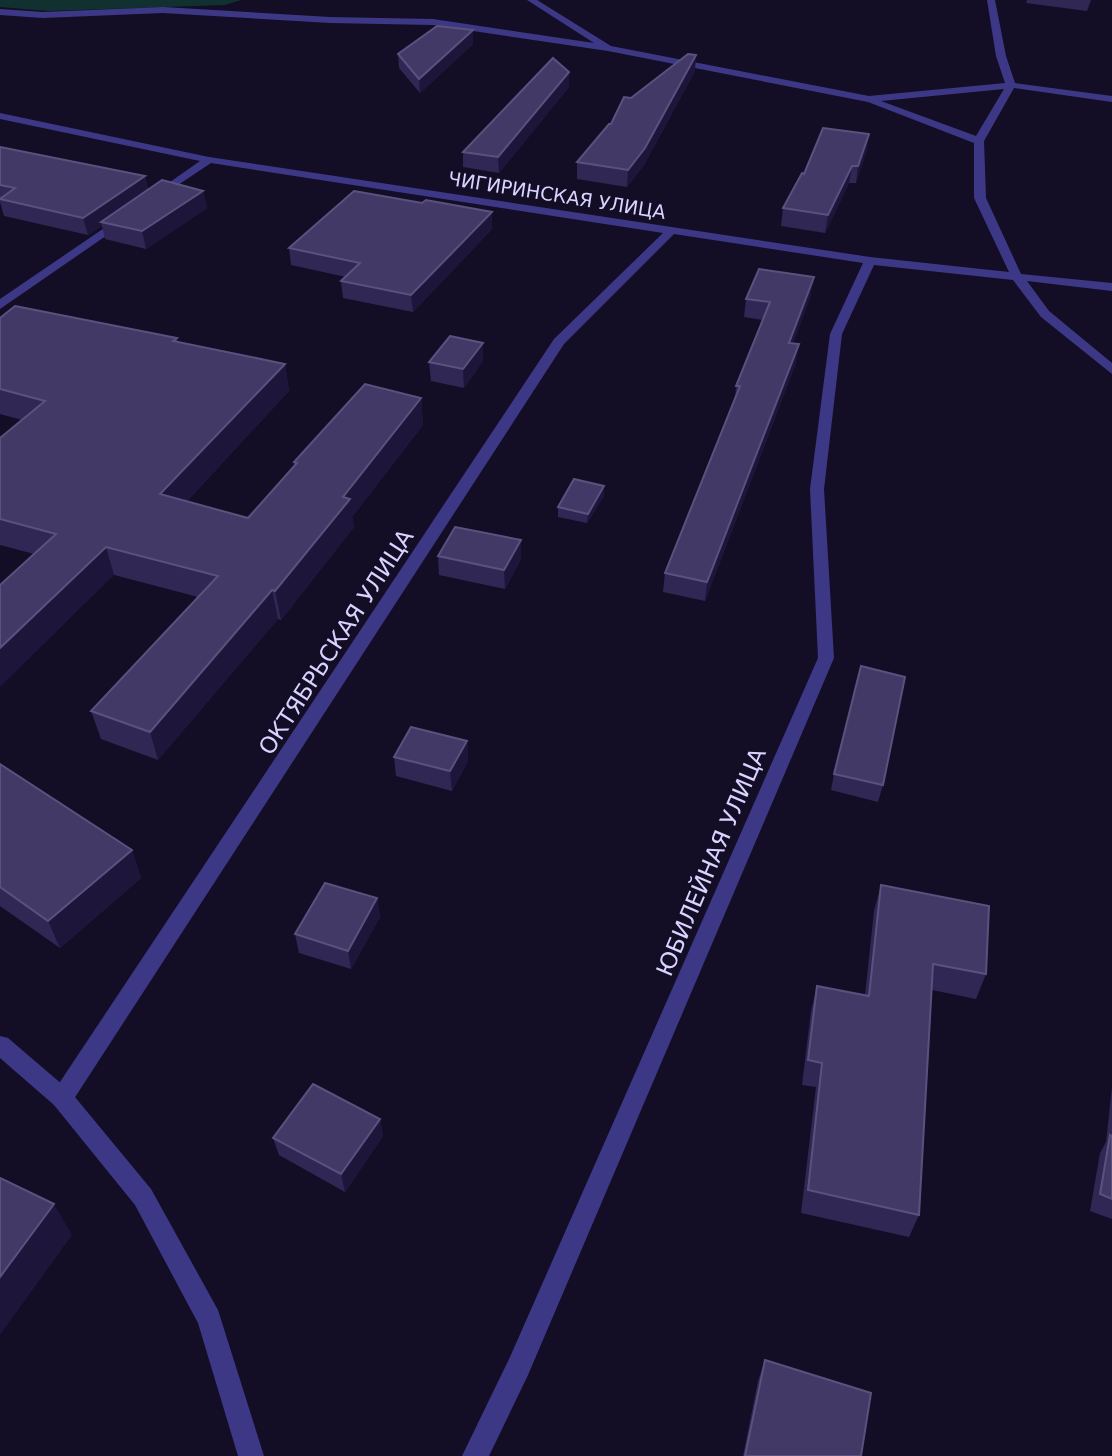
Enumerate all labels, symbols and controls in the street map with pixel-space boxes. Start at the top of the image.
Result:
street label: ЧИГИРИНСКАЯ УЛИЦА [447,167,667,223]
street label: ОКТЯБРЬСКАЯ УЛИЦА [253,524,419,760]
street label: ЮБИЛЕЙНАЯ УЛИЦА [650,743,771,980]

